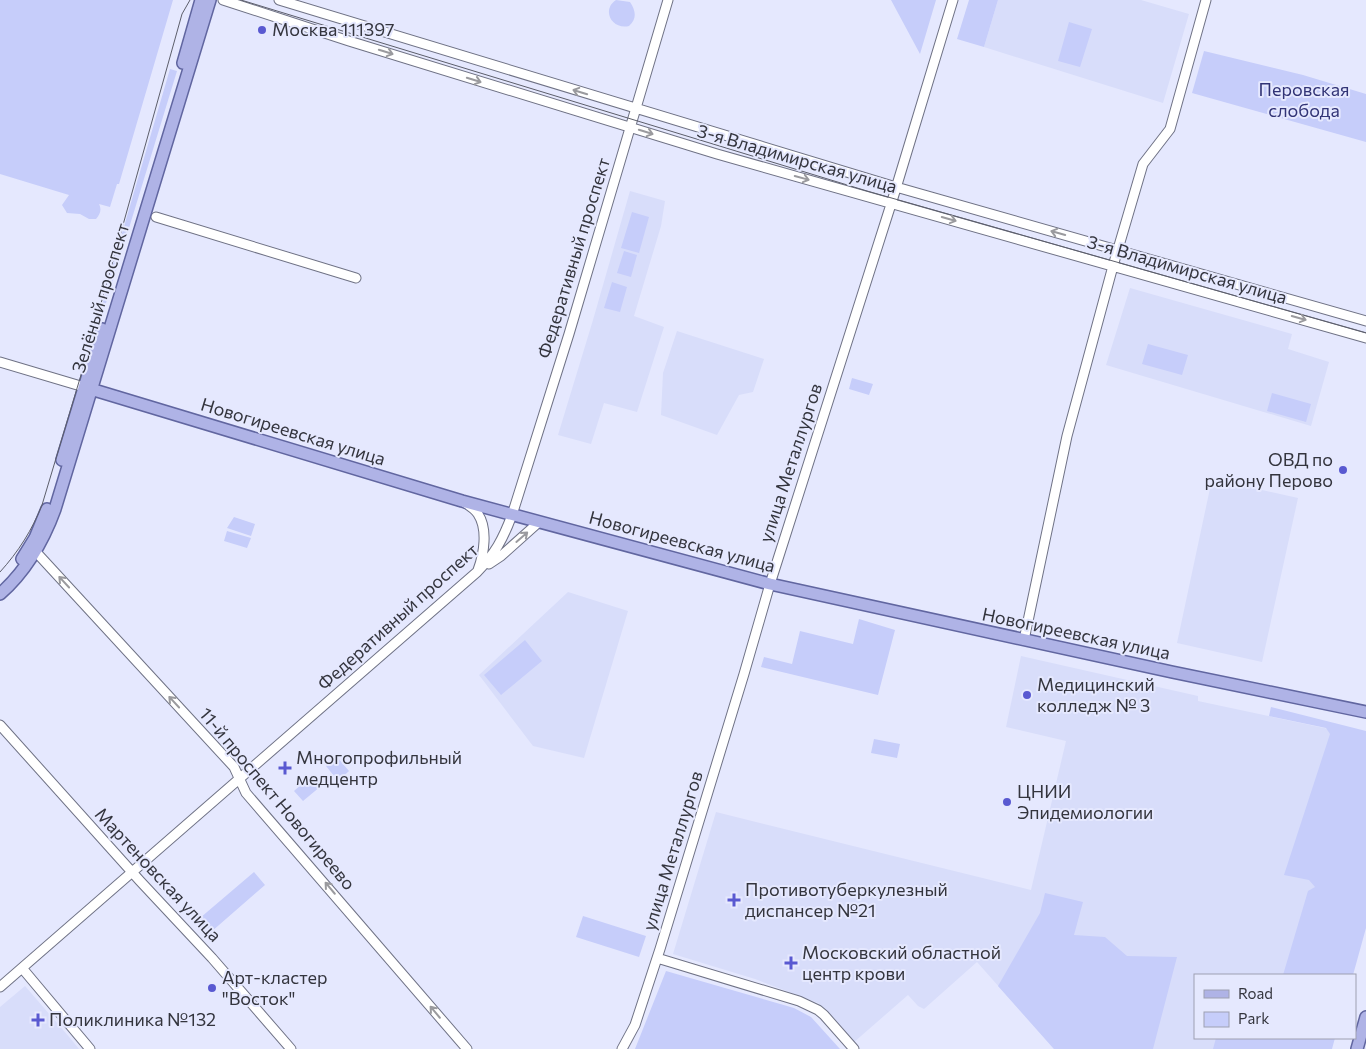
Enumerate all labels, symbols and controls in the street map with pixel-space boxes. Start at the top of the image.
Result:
place label: Москва 111397 [272,18,395,40]
marker: Москва 111397 [256,24,268,36]
one-way arrow [378,48,394,58]
one-way arrow [466,75,482,85]
park label: Перовская слобода [1258,78,1350,121]
one-way arrow [573,86,589,96]
street label: 3-я Владимирская улица [695,119,900,197]
one-way arrow [638,127,654,137]
street label: Федеративный проспект [532,154,614,361]
one-way arrow [794,174,810,183]
one-way arrow [940,215,956,225]
street label: Зелёный проспект [67,220,133,375]
one-way arrow [1050,228,1066,237]
street label: 3-я Владимирская улица [1085,230,1290,308]
one-way arrow [1290,314,1306,324]
street label: улица Металлургов [754,380,826,545]
street label: Новогиреевская улица [198,392,388,470]
place label: ОВД по району Перово [1205,448,1333,491]
marker: ОВД по району Перово [1337,464,1349,476]
street label: Новогиреевская улица [587,506,778,576]
one-way arrow [515,532,528,543]
street label: Федеративный проспект [313,538,483,694]
one-way arrow [58,576,70,589]
street label: Новогиреевская улица [980,602,1172,664]
place label: Медицинский колледж № 3 [1037,673,1155,716]
marker: Медицинский колледж № 3 [1021,689,1033,701]
one-way arrow [168,695,180,708]
street label: 11-й проспект Новогиреево [195,703,360,894]
place label: Многопрофильный медцентр [296,746,462,789]
marker: Многопрофильный медцентр [278,761,292,775]
street label: улица Металлургов [637,768,707,933]
place label: ЦНИИ Эпидемиологии [1017,780,1153,823]
marker: ЦНИИ Эпидемиологии [1001,796,1013,808]
street label: Мартеновская улица [91,803,227,946]
place label: Противотуберкулезный диспансер №21 [745,878,948,921]
one-way arrow [324,882,336,895]
marker: Противотуберкулезный диспансер №21 [727,893,741,907]
place label: Московский областной центр крови [802,941,1001,984]
marker: Московский областной центр крови [784,956,798,970]
place label: Арт-кластер "Восток" [222,966,328,1009]
legend [1194,974,1356,1039]
marker: Арт-кластер "Восток" [206,982,218,994]
text: Road [1238,984,1273,1002]
one-way arrow [430,1006,441,1019]
place label: Поликлиника №132 [49,1008,216,1030]
text: Park [1238,1009,1269,1027]
marker: Поликлиника №132 [31,1013,45,1027]

